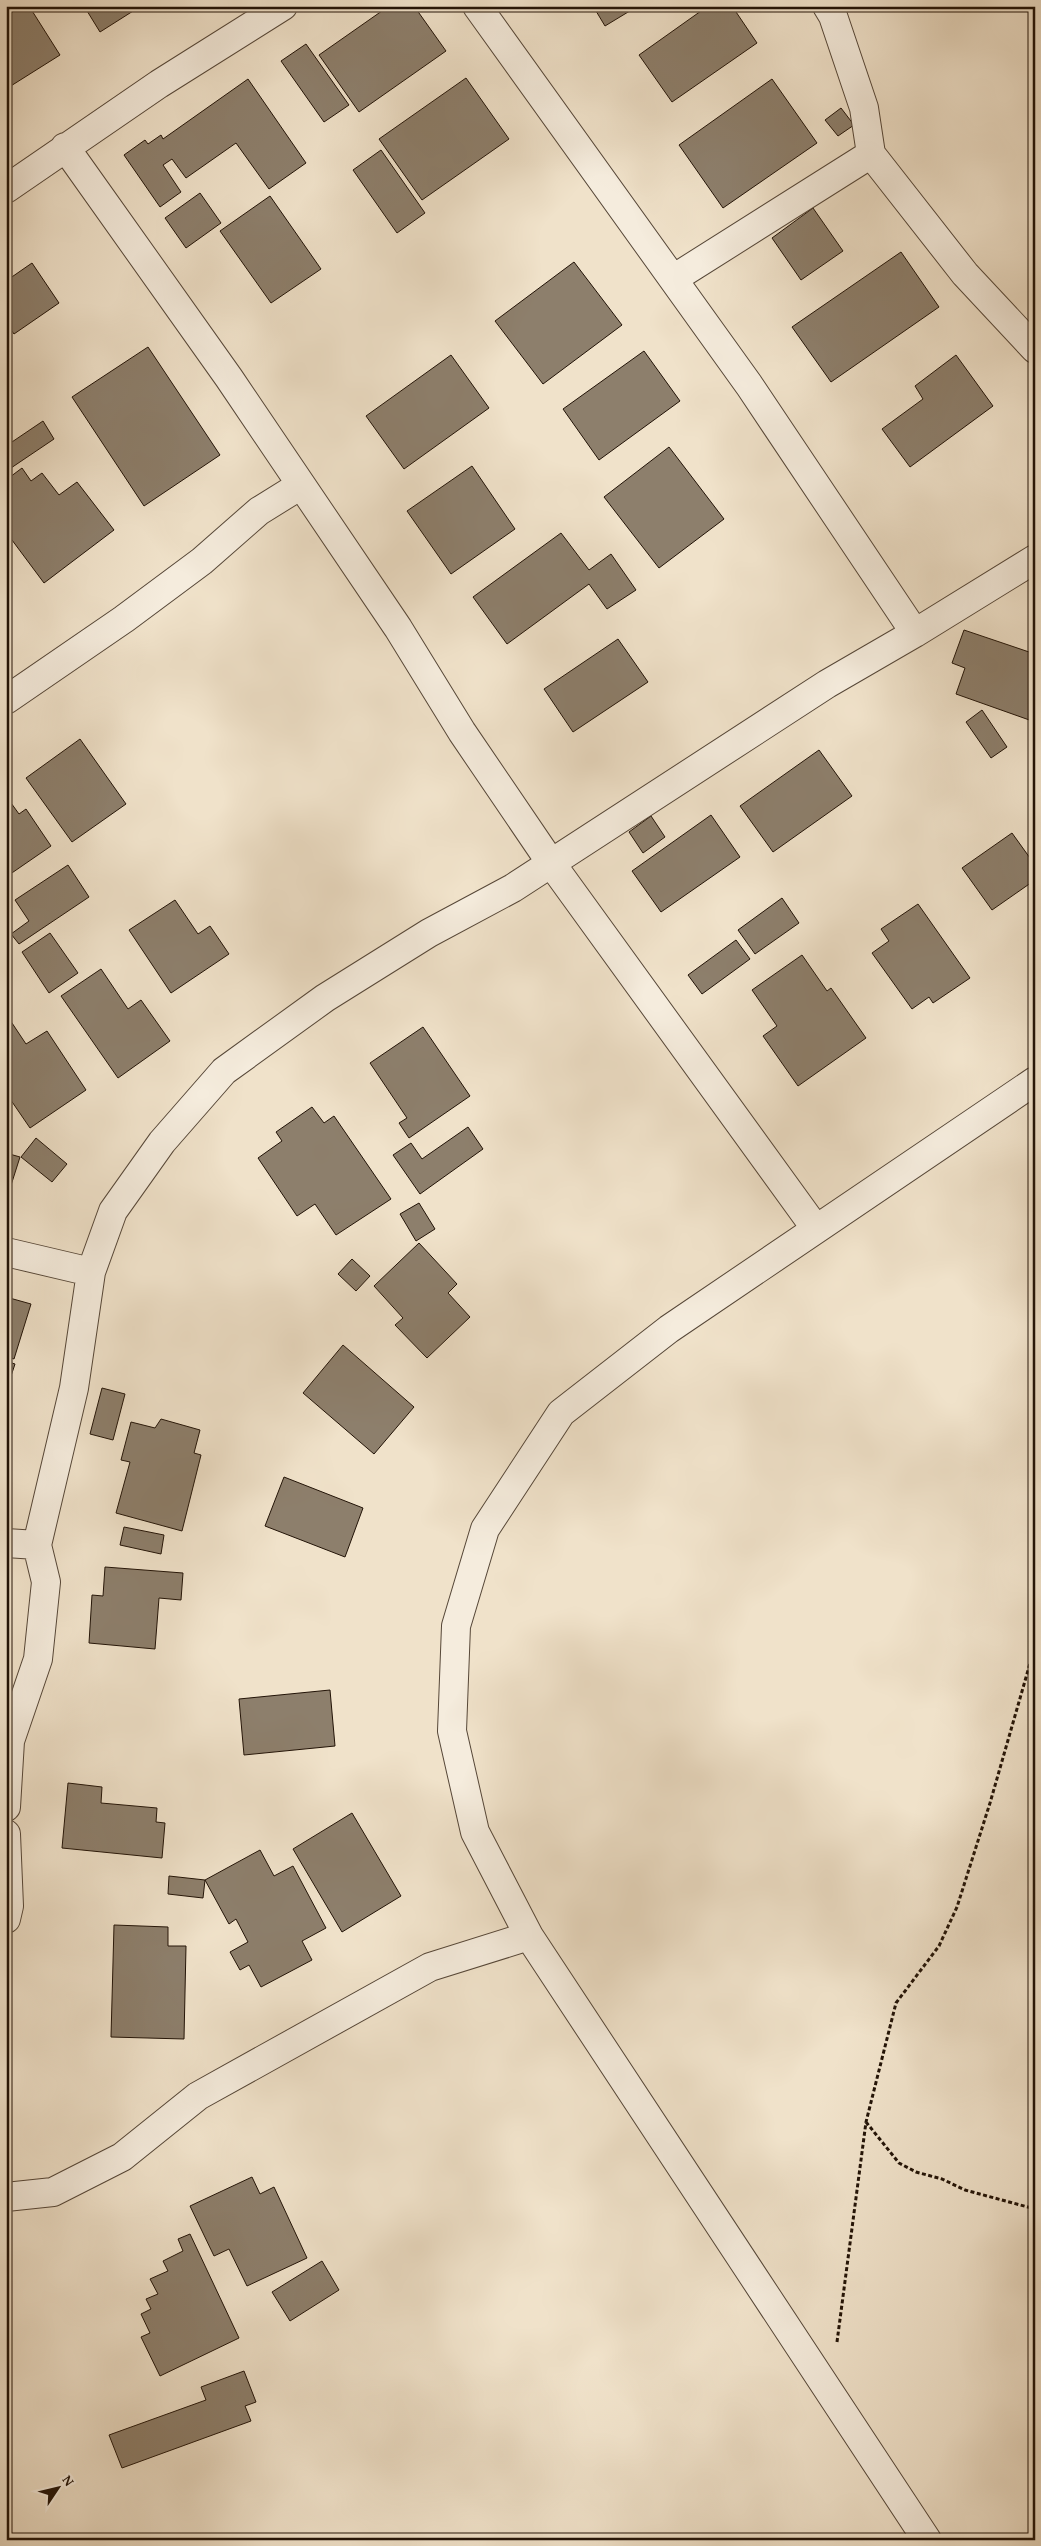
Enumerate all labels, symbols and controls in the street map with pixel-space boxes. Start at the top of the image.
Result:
north arrow [32,2464,82,2514]
text: N [58,2471,80,2491]

